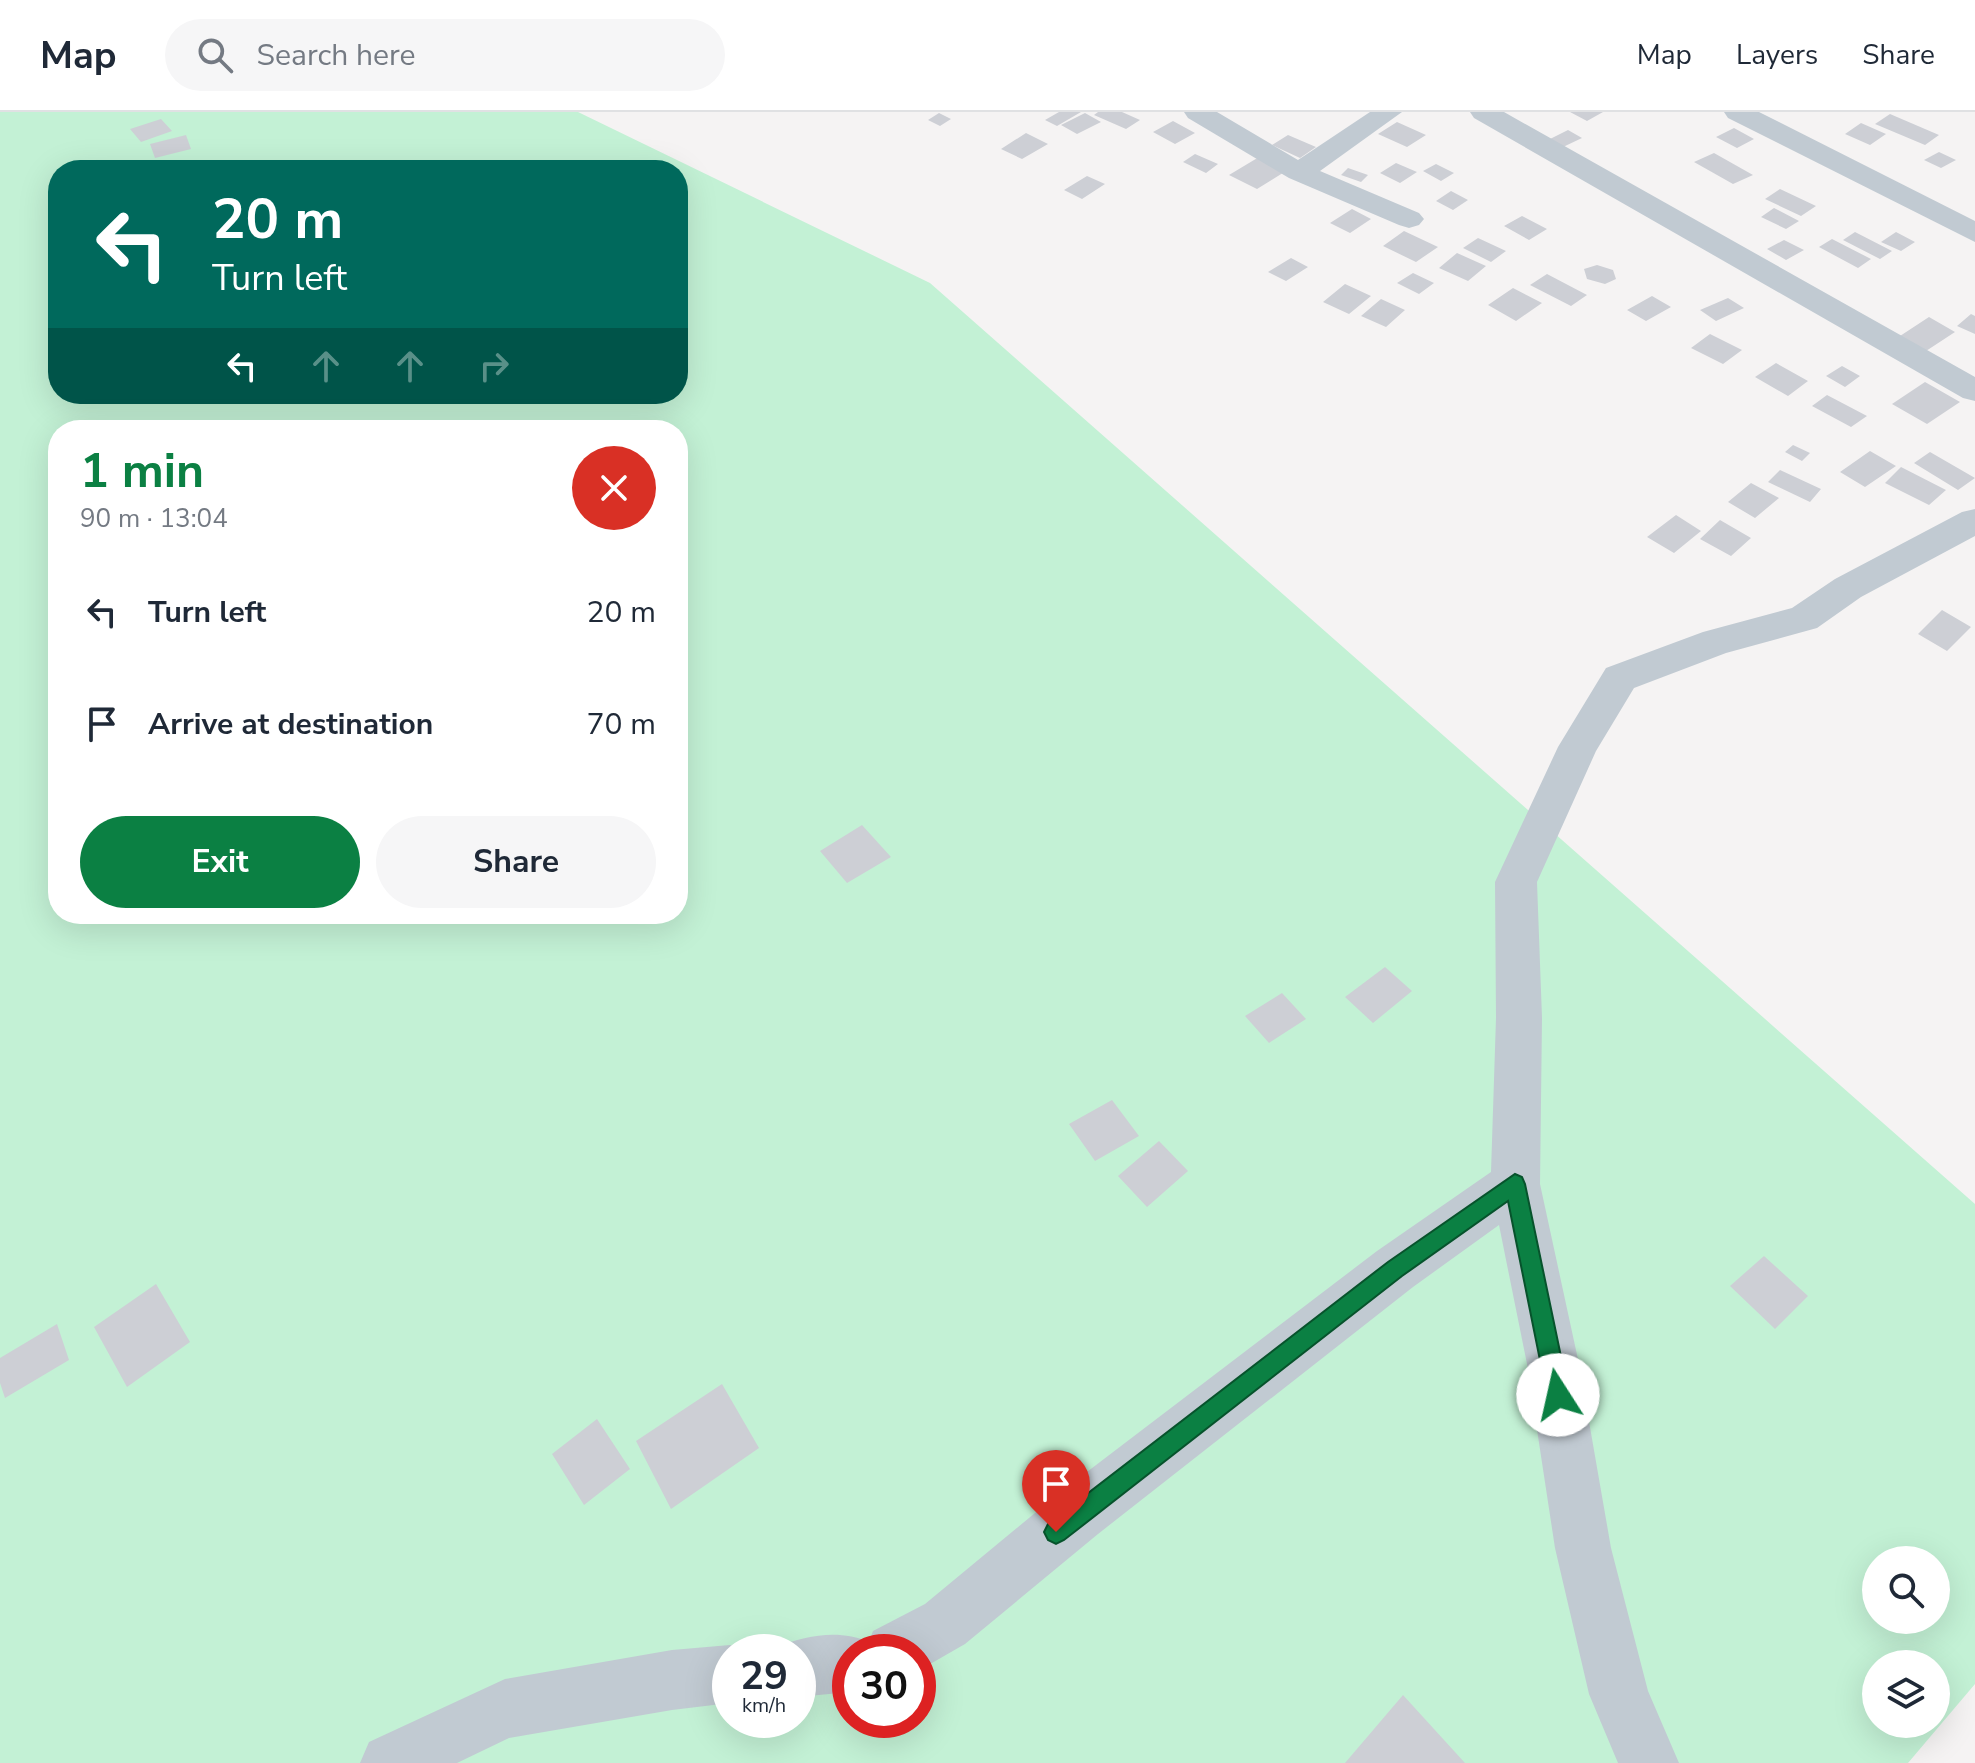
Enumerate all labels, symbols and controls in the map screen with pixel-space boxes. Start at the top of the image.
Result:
search box [165,19,725,91]
text: Map [40,30,117,81]
icon: search [193,33,237,77]
text: Search here [257,35,416,76]
text: Map [1637,36,1692,74]
text: Layers [1736,36,1818,74]
text: Share [1862,36,1935,74]
text: 20 m [212,181,343,258]
icon: left [80,192,184,296]
text: Turn left [212,254,347,303]
icon: left [220,344,264,388]
icon: ahead [304,344,348,388]
icon: ahead [388,344,432,388]
icon: right [472,344,516,388]
text: 1 min [80,438,204,504]
button: close [572,446,656,530]
text: 90 m · 13:04 [80,501,228,536]
icon: left [80,590,124,634]
text: Turn left [148,592,266,633]
text: 20 m [587,592,656,633]
icon: arrive [80,702,124,746]
text: Arrive at destination [148,704,433,745]
text: 70 m [587,704,656,745]
button: Exit [80,816,360,908]
button: Share [376,816,656,908]
position arrow [1516,1353,1600,1437]
pin [1022,1450,1090,1532]
icon: arrive [1034,1462,1078,1506]
map controls [1862,1546,1950,1738]
button: search [1862,1546,1950,1634]
speed limit sign: 30 [832,1634,936,1738]
text: 29 [740,1649,788,1703]
button: layers [1862,1650,1950,1738]
text: km/h [742,1692,786,1719]

